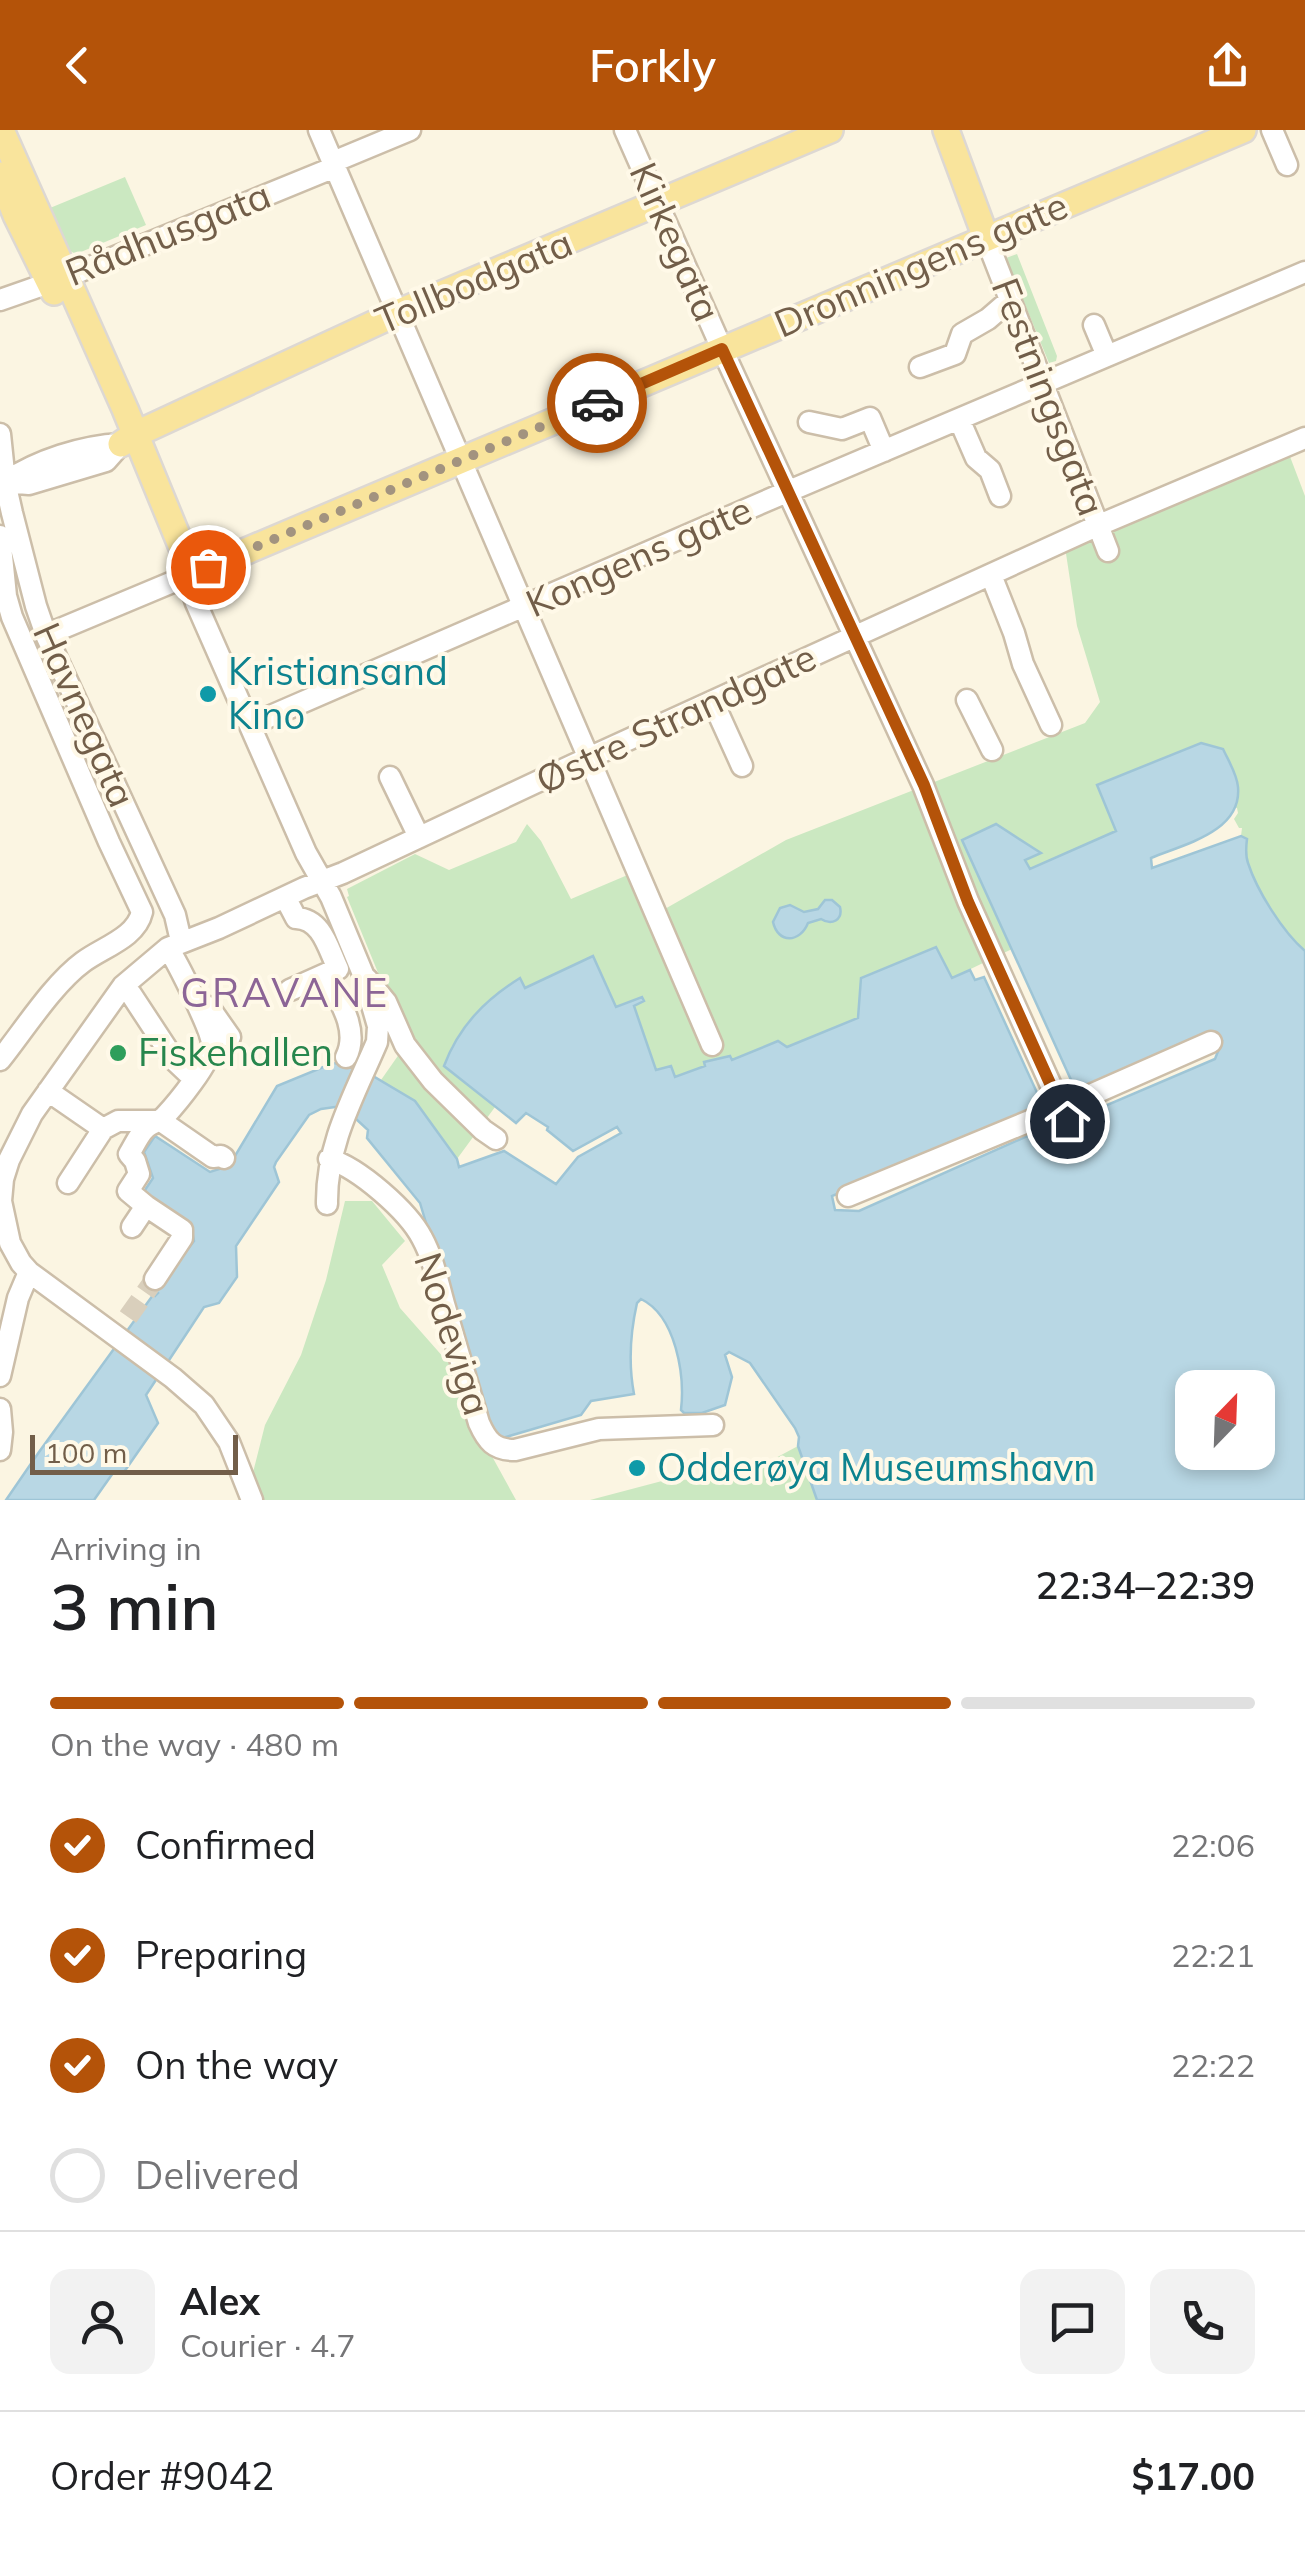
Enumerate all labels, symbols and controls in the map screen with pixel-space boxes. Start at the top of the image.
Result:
text: Forkly [589,37,716,93]
icon: back [50,38,105,93]
icon: share [1200,38,1255,93]
street label: Kirkegata [620,155,732,328]
street label: Rådhusgata [58,170,277,296]
street label: Dronningens gate [767,181,1074,347]
street label: Tollbodgata [368,218,579,344]
street label: Festningsgata [982,271,1116,522]
courier [547,353,647,453]
icon: car [570,376,625,431]
street label: Kongens gate [518,485,759,627]
pin [166,525,251,610]
icon: bag [181,540,236,595]
street label: Havnegata [23,615,147,814]
street label: Østre Strandgate [528,632,823,804]
place label: Kristiansand Kino [228,647,448,739]
marker: Kristiansand Kino [197,683,219,705]
district label: GRAVANE [180,967,390,1017]
place label: Fiskehallen [138,1028,333,1076]
marker: Fiskehallen [107,1042,129,1064]
pin [1025,1079,1110,1164]
icon: home [1040,1094,1095,1149]
street label: Nodeviga [404,1246,502,1421]
north arrow [1175,1370,1275,1470]
map controls [1175,1370,1275,1470]
scale bar [30,1430,238,1474]
text: 100 m [45,1435,127,1470]
place label: Odderøya Museumshavn [657,1443,1096,1491]
marker: Odderøya Museumshavn [626,1457,648,1479]
text: Arriving in [50,1528,202,1568]
text: 22:34–22:39 [1035,1561,1255,1609]
text: 3 min [50,1565,219,1646]
text: On the way · 480 m [50,1724,339,1764]
icon: check [50,1818,105,1873]
text: Confirmed [135,1821,316,1869]
text: 22:06 [1171,1825,1255,1865]
icon: check [50,1928,105,1983]
text: Preparing [135,1931,307,1979]
text: 22:21 [1171,1935,1255,1975]
icon: check [50,2038,105,2093]
text: On the way [135,2041,338,2089]
text: 22:22 [1171,2045,1255,2085]
text: Delivered [135,2151,300,2199]
button: person [50,2269,155,2374]
button: chat [1020,2269,1125,2374]
button: phone [1150,2269,1255,2374]
text: Alex [180,2277,260,2325]
text: Courier · 4.7 [180,2325,356,2365]
text: Order #9042 [50,2452,274,2500]
text: $17.00 [1132,2452,1255,2500]

